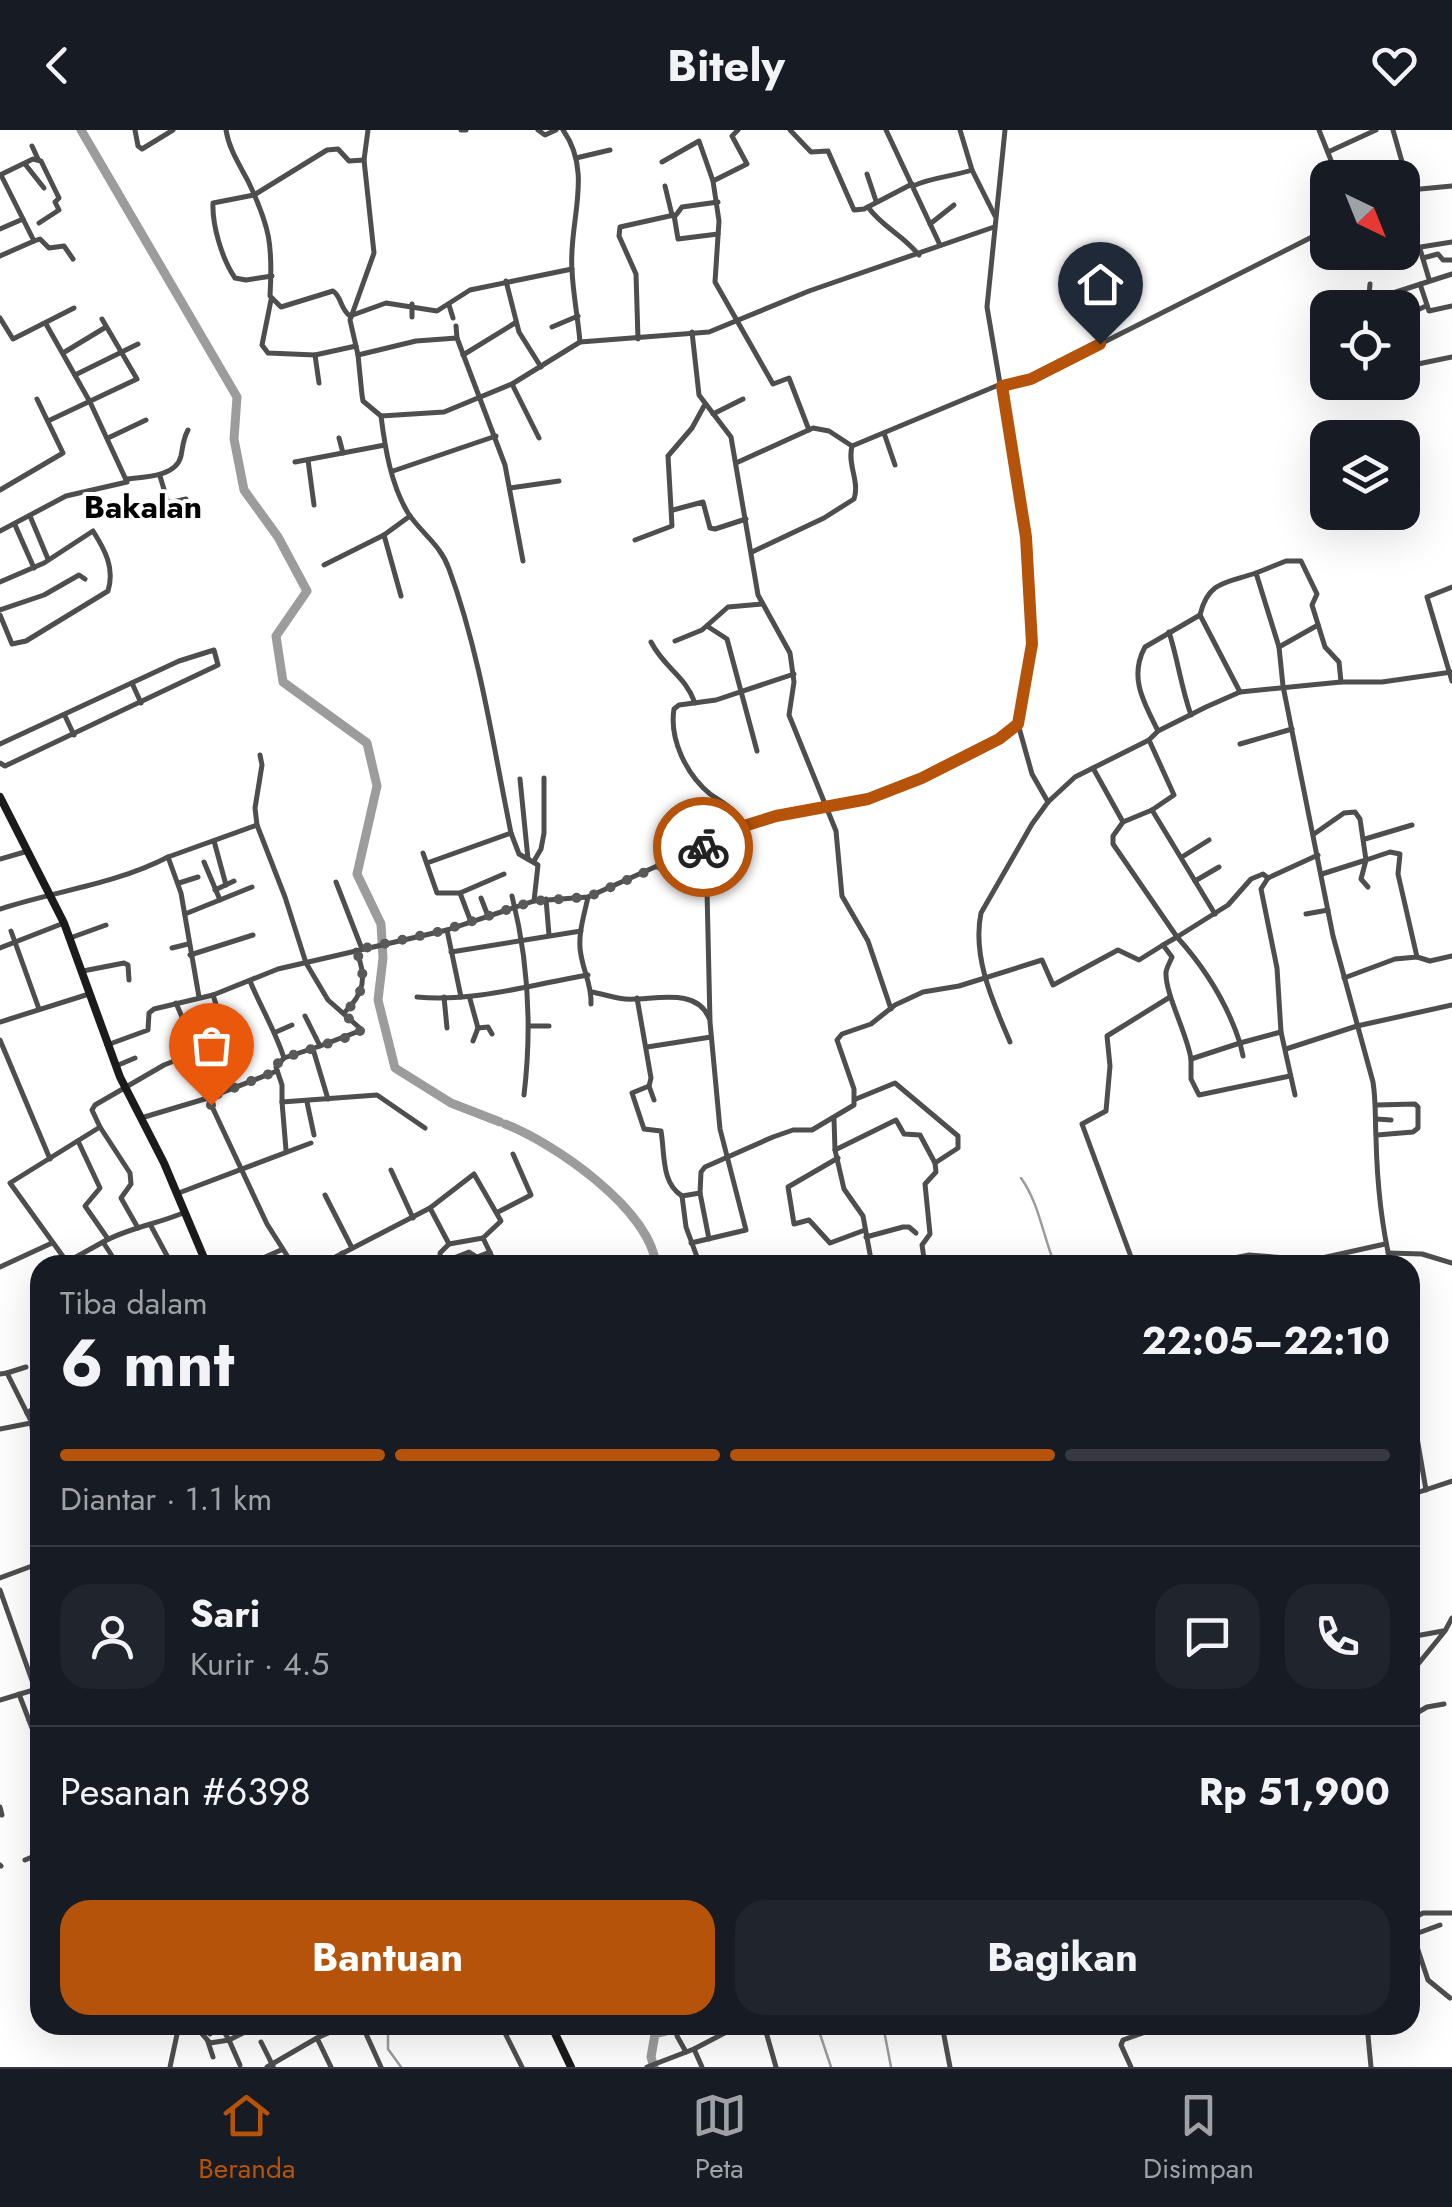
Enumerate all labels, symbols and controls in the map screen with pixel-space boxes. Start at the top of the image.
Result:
text: Bitely [667,33,785,98]
icon: back [30,38,85,93]
icon: heart [1367,38,1422,93]
north arrow [1310,160,1420,270]
map controls [1310,160,1420,530]
pin [1058,242,1143,345]
icon: home [1073,257,1128,312]
button: locate [1310,290,1420,400]
button: layers [1310,420,1420,530]
district label: Bakalan [84,484,202,530]
courier [653,797,753,897]
icon: bike [676,820,731,875]
pin [169,1003,254,1106]
icon: bag [184,1018,239,1073]
text: Tiba dalam [60,1280,208,1326]
text: 22:05–22:10 [1142,1313,1390,1368]
text: 6 mnt [60,1316,234,1410]
text: Diantar · 1.1 km [60,1476,272,1522]
button: person [60,1584,165,1689]
button: chat [1155,1584,1260,1689]
button: phone [1285,1584,1390,1689]
text: Sari [190,1586,260,1641]
text: Kurir · 4.5 [190,1641,329,1687]
text: Pesanan #6398 [60,1764,311,1819]
text: Rp 51,900 [1199,1764,1390,1819]
button: Bantuan [60,1900,715,2015]
button: Bagikan [735,1900,1390,2015]
tab: Beranda [198,2088,295,2189]
tab: Peta [692,2088,747,2189]
tab: Disimpan [1143,2088,1254,2189]

